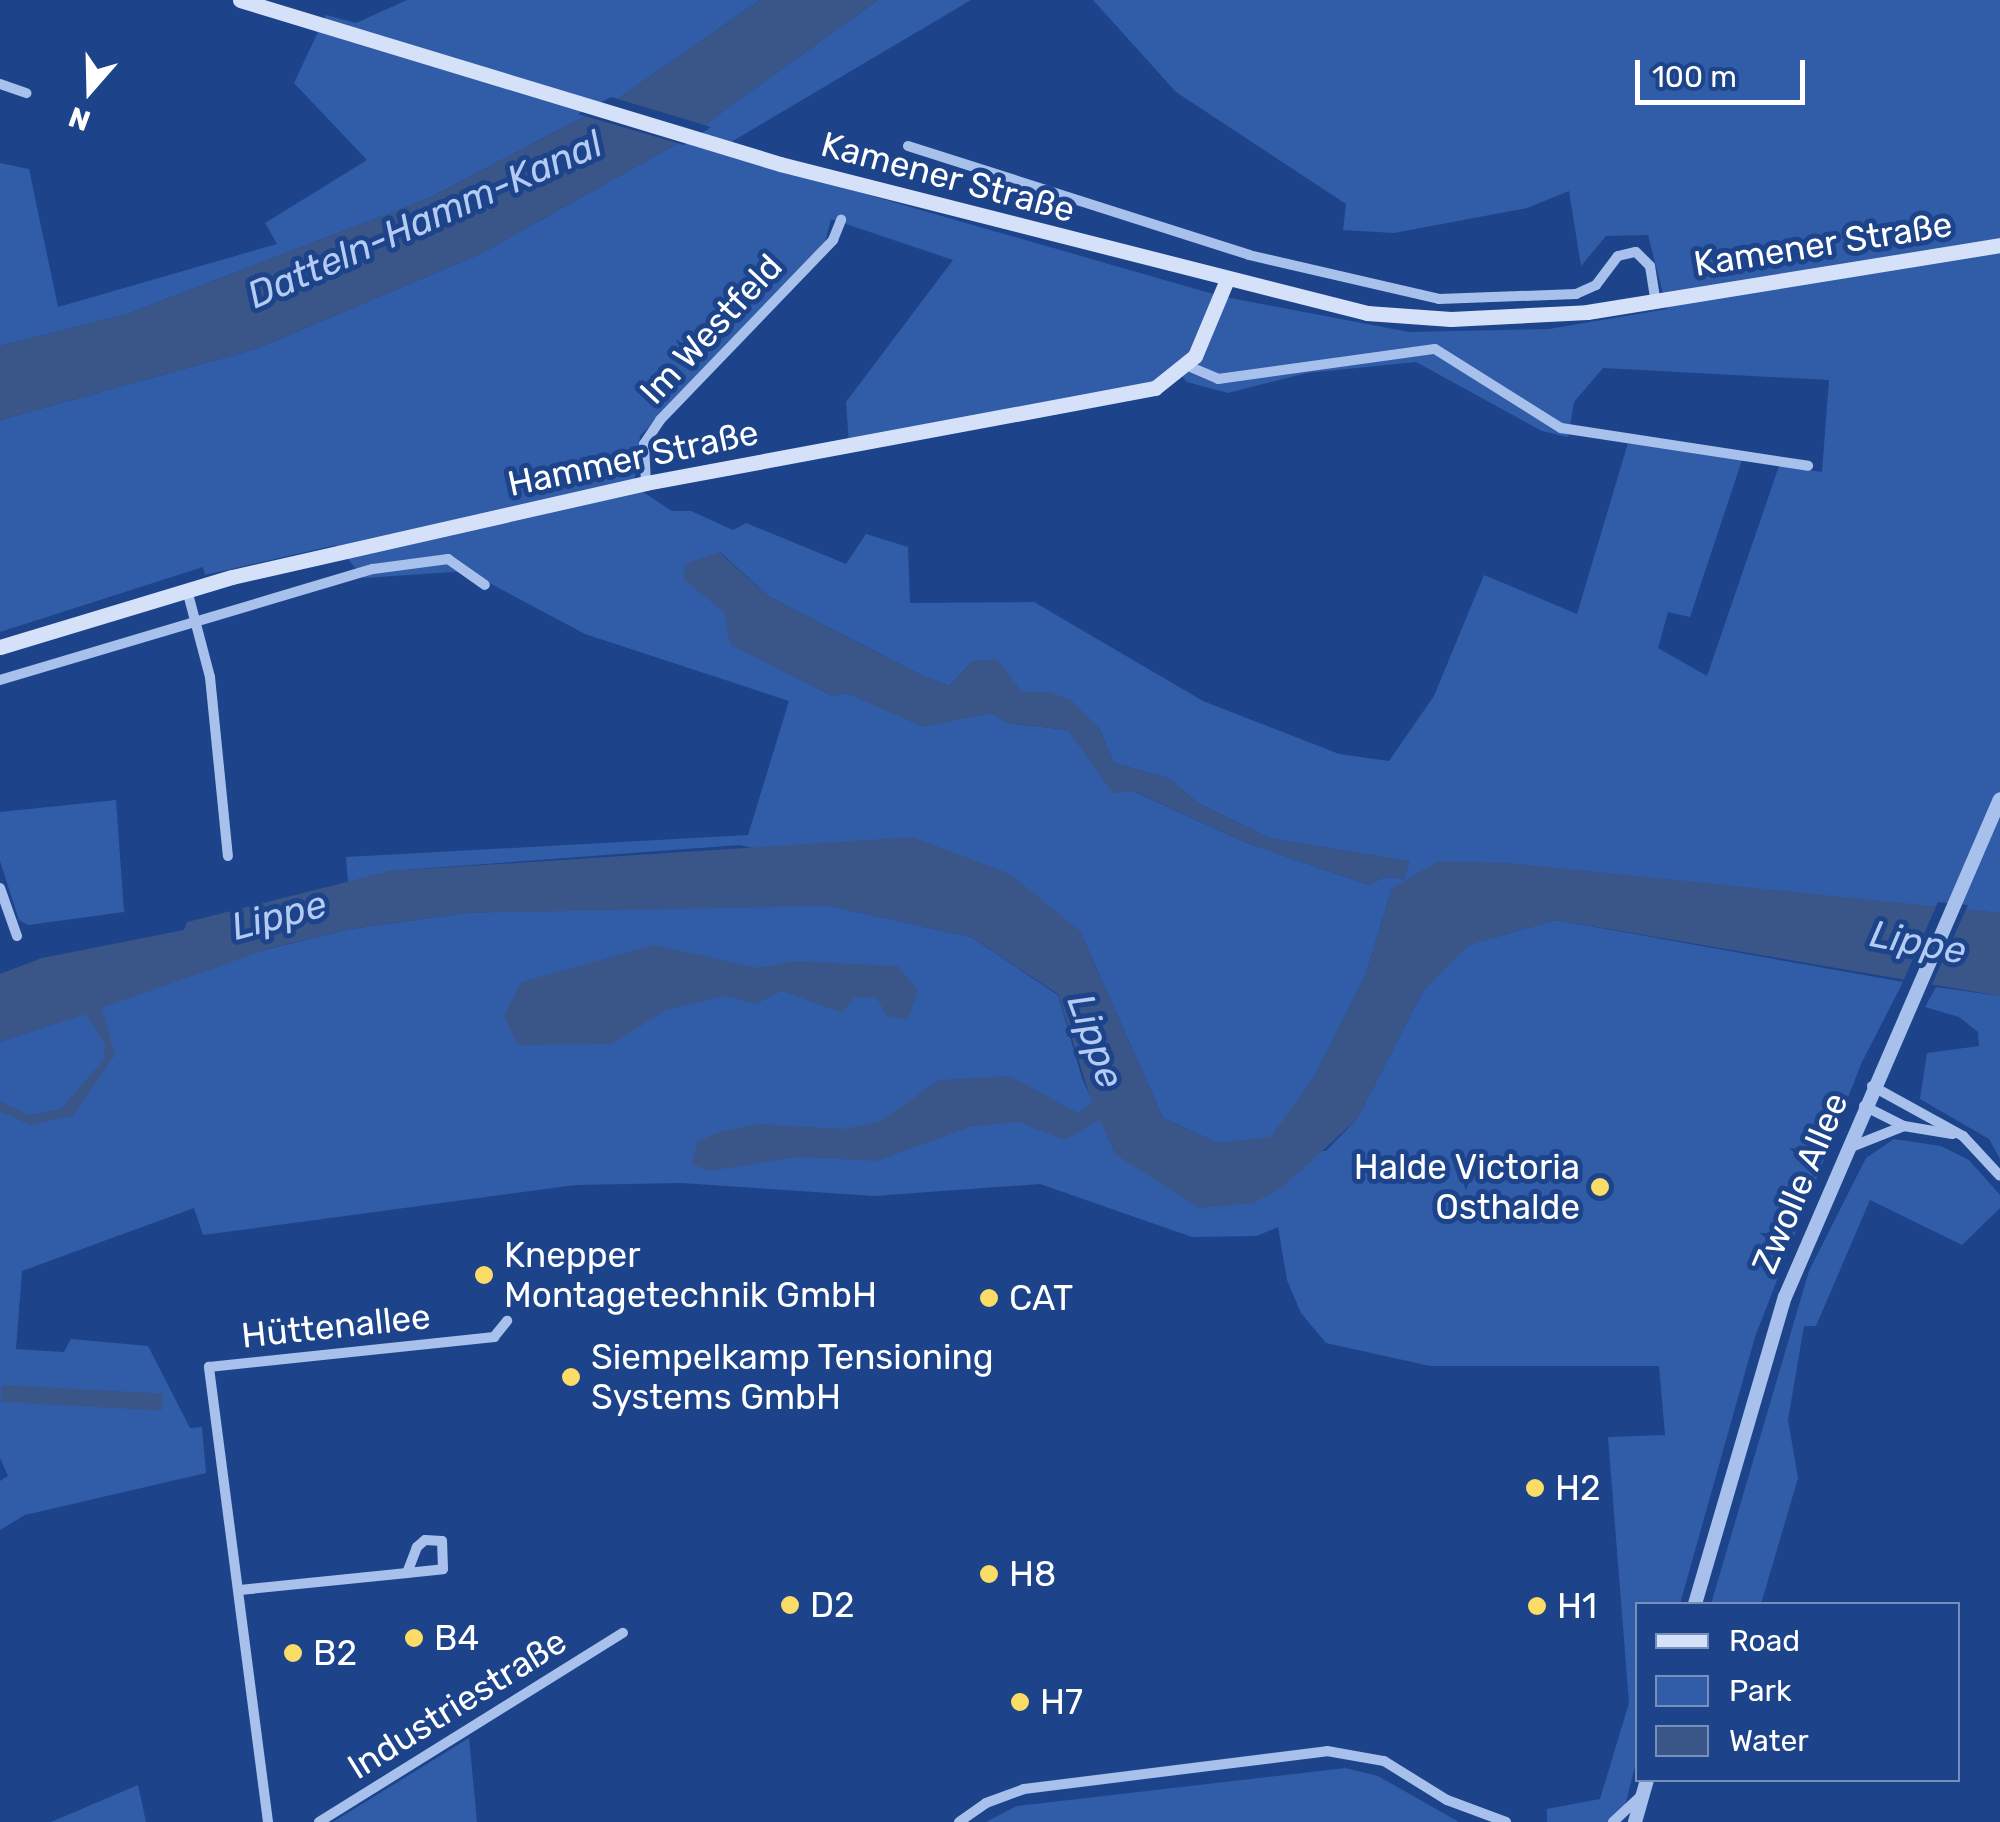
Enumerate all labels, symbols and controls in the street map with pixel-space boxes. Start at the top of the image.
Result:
north arrow [40,40,140,140]
scale bar [1640,40,1810,102]
text: 100 m [1652,59,1737,95]
text: N [64,100,95,138]
water label: Datteln-Hamm-Kanal [241,121,609,319]
street label: Kamener Straße [816,123,1080,231]
street label: Kamener Straße [1691,203,1955,285]
street label: Im Westfeld [631,245,791,413]
street label: Hammer Straße [503,411,763,505]
water label: Lippe [226,881,332,951]
water label: Lippe [1866,911,1970,975]
water label: Lippe [1057,988,1133,1094]
street label: Zwolle Allee [1743,1086,1857,1280]
place label: Halde Victoria Osthalde [1353,1146,1580,1228]
marker: Halde Victoria Osthalde [1589,1176,1611,1198]
place label: Knepper Montagetechnik GmbH [504,1234,877,1316]
marker: Knepper Montagetechnik GmbH [473,1264,495,1286]
place label: CAT [1009,1277,1073,1319]
marker: CAT [978,1287,1000,1309]
street label: Hüttenallee [239,1295,433,1357]
place label: Siempelkamp Tensioning Systems GmbH [591,1336,994,1418]
marker: Siempelkamp Tensioning Systems GmbH [560,1366,582,1388]
place label: H2 [1555,1467,1601,1509]
marker: H2 [1524,1477,1546,1499]
place label: H8 [1009,1553,1056,1595]
marker: H8 [978,1563,1000,1585]
place label: D2 [810,1584,855,1626]
place label: H1 [1557,1585,1597,1627]
marker: D2 [779,1594,801,1616]
marker: H1 [1526,1595,1548,1617]
legend [1635,1602,1960,1782]
place label: B4 [434,1617,479,1659]
street label: Industriestraße [340,1620,574,1788]
text: Road [1729,1623,1800,1659]
marker: B4 [403,1627,425,1649]
place label: B2 [313,1632,357,1674]
marker: B2 [282,1642,304,1664]
text: Park [1729,1673,1791,1709]
place label: H7 [1040,1681,1083,1723]
marker: H7 [1009,1691,1031,1713]
text: Water [1729,1723,1809,1759]

